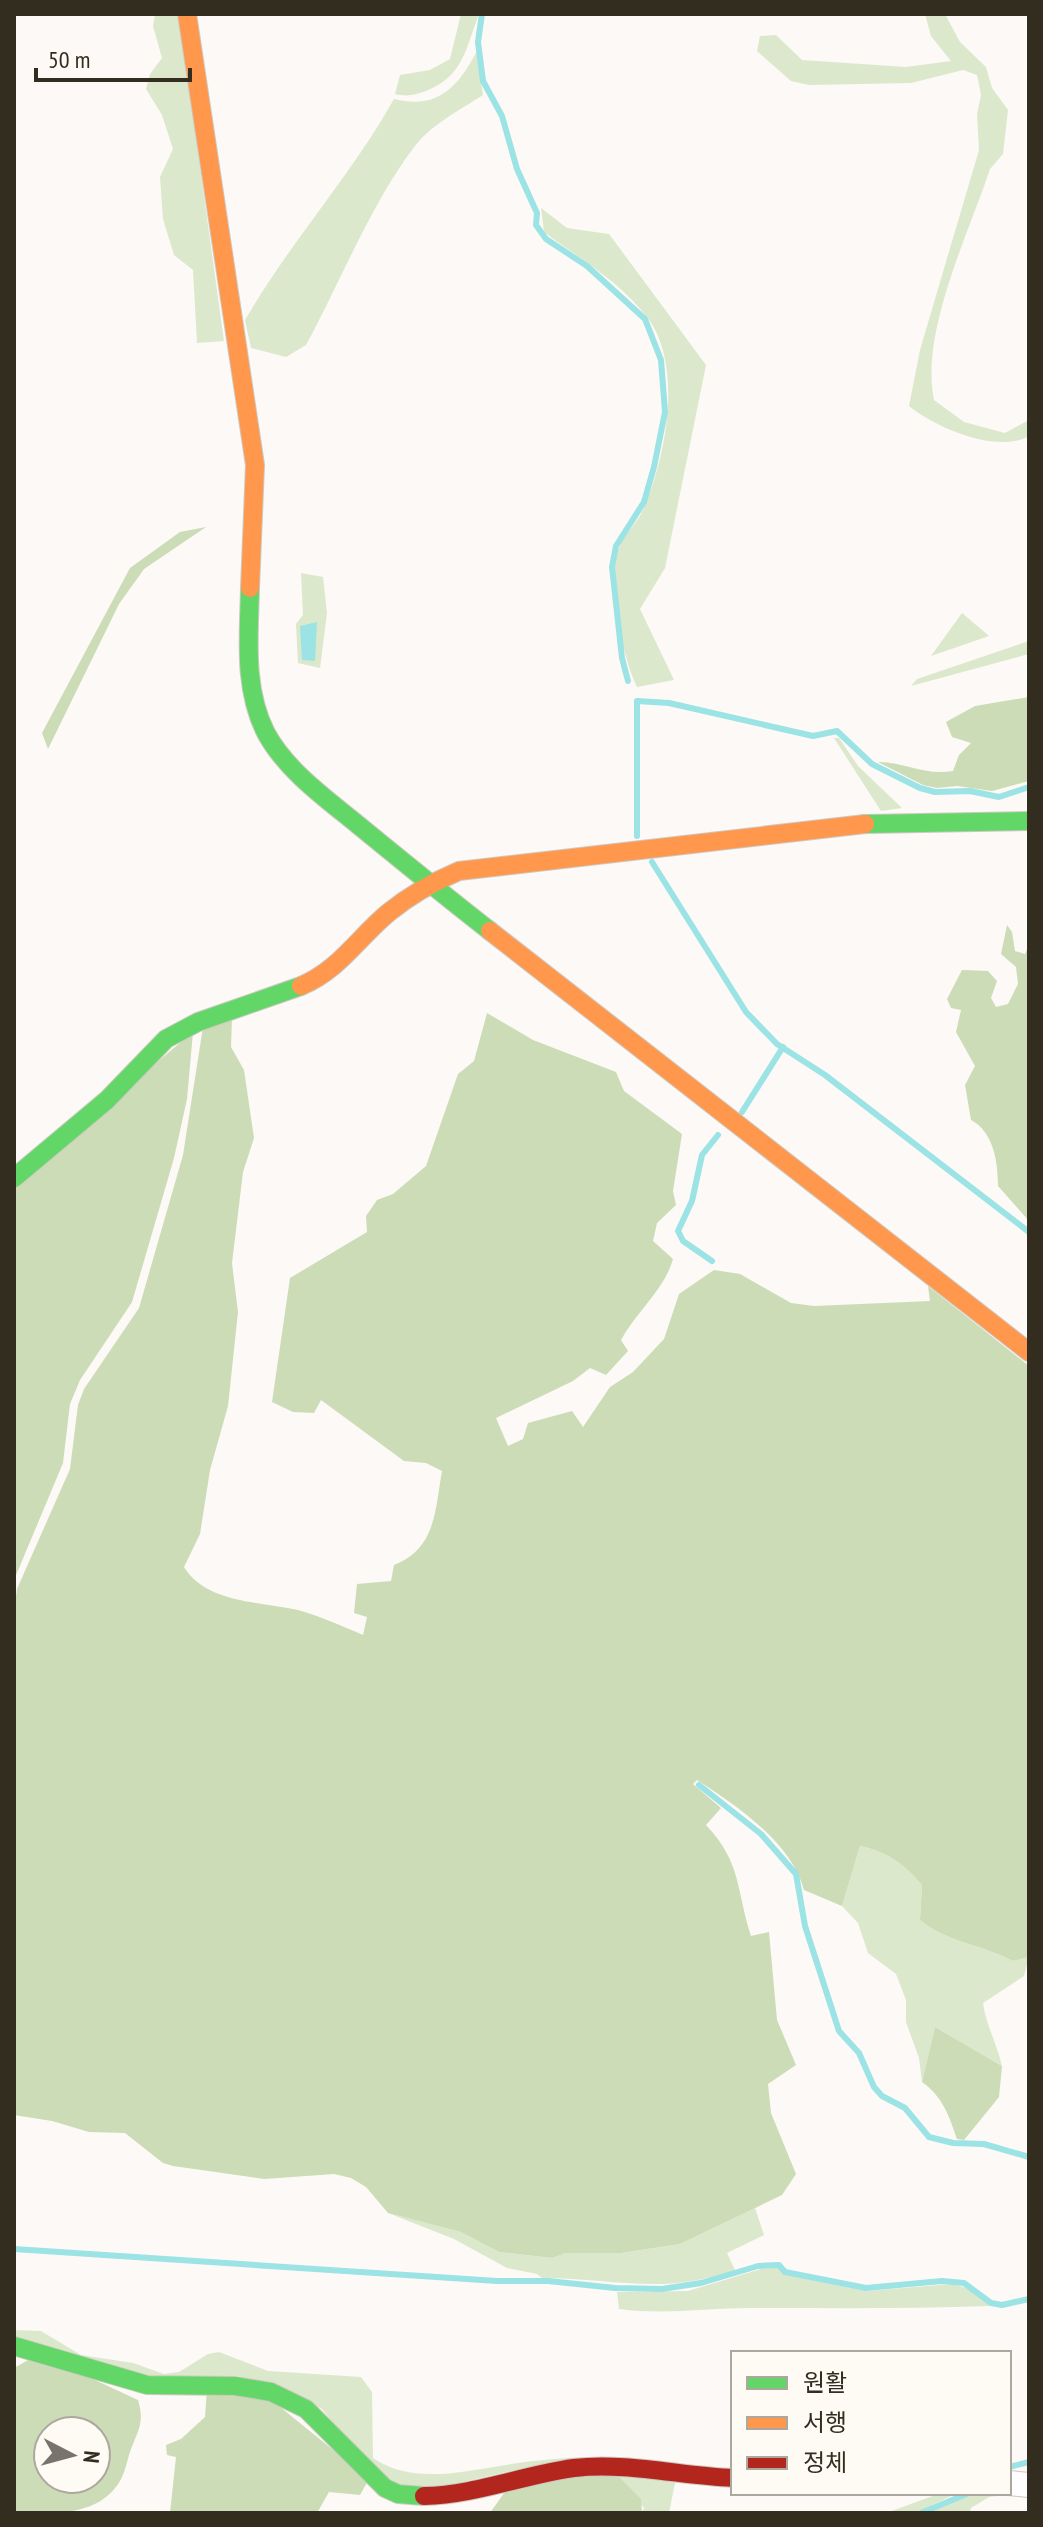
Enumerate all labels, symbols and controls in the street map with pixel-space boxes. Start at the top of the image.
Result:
scale bar [36,32,190,82]
text: 50 m [48,44,90,75]
legend [731,2351,1011,2495]
text: 원활 [803,2367,847,2398]
text: 서행 [803,2407,847,2438]
north arrow [32,2415,112,2495]
text: 정체 [803,2447,847,2478]
text: N [77,2450,106,2464]

